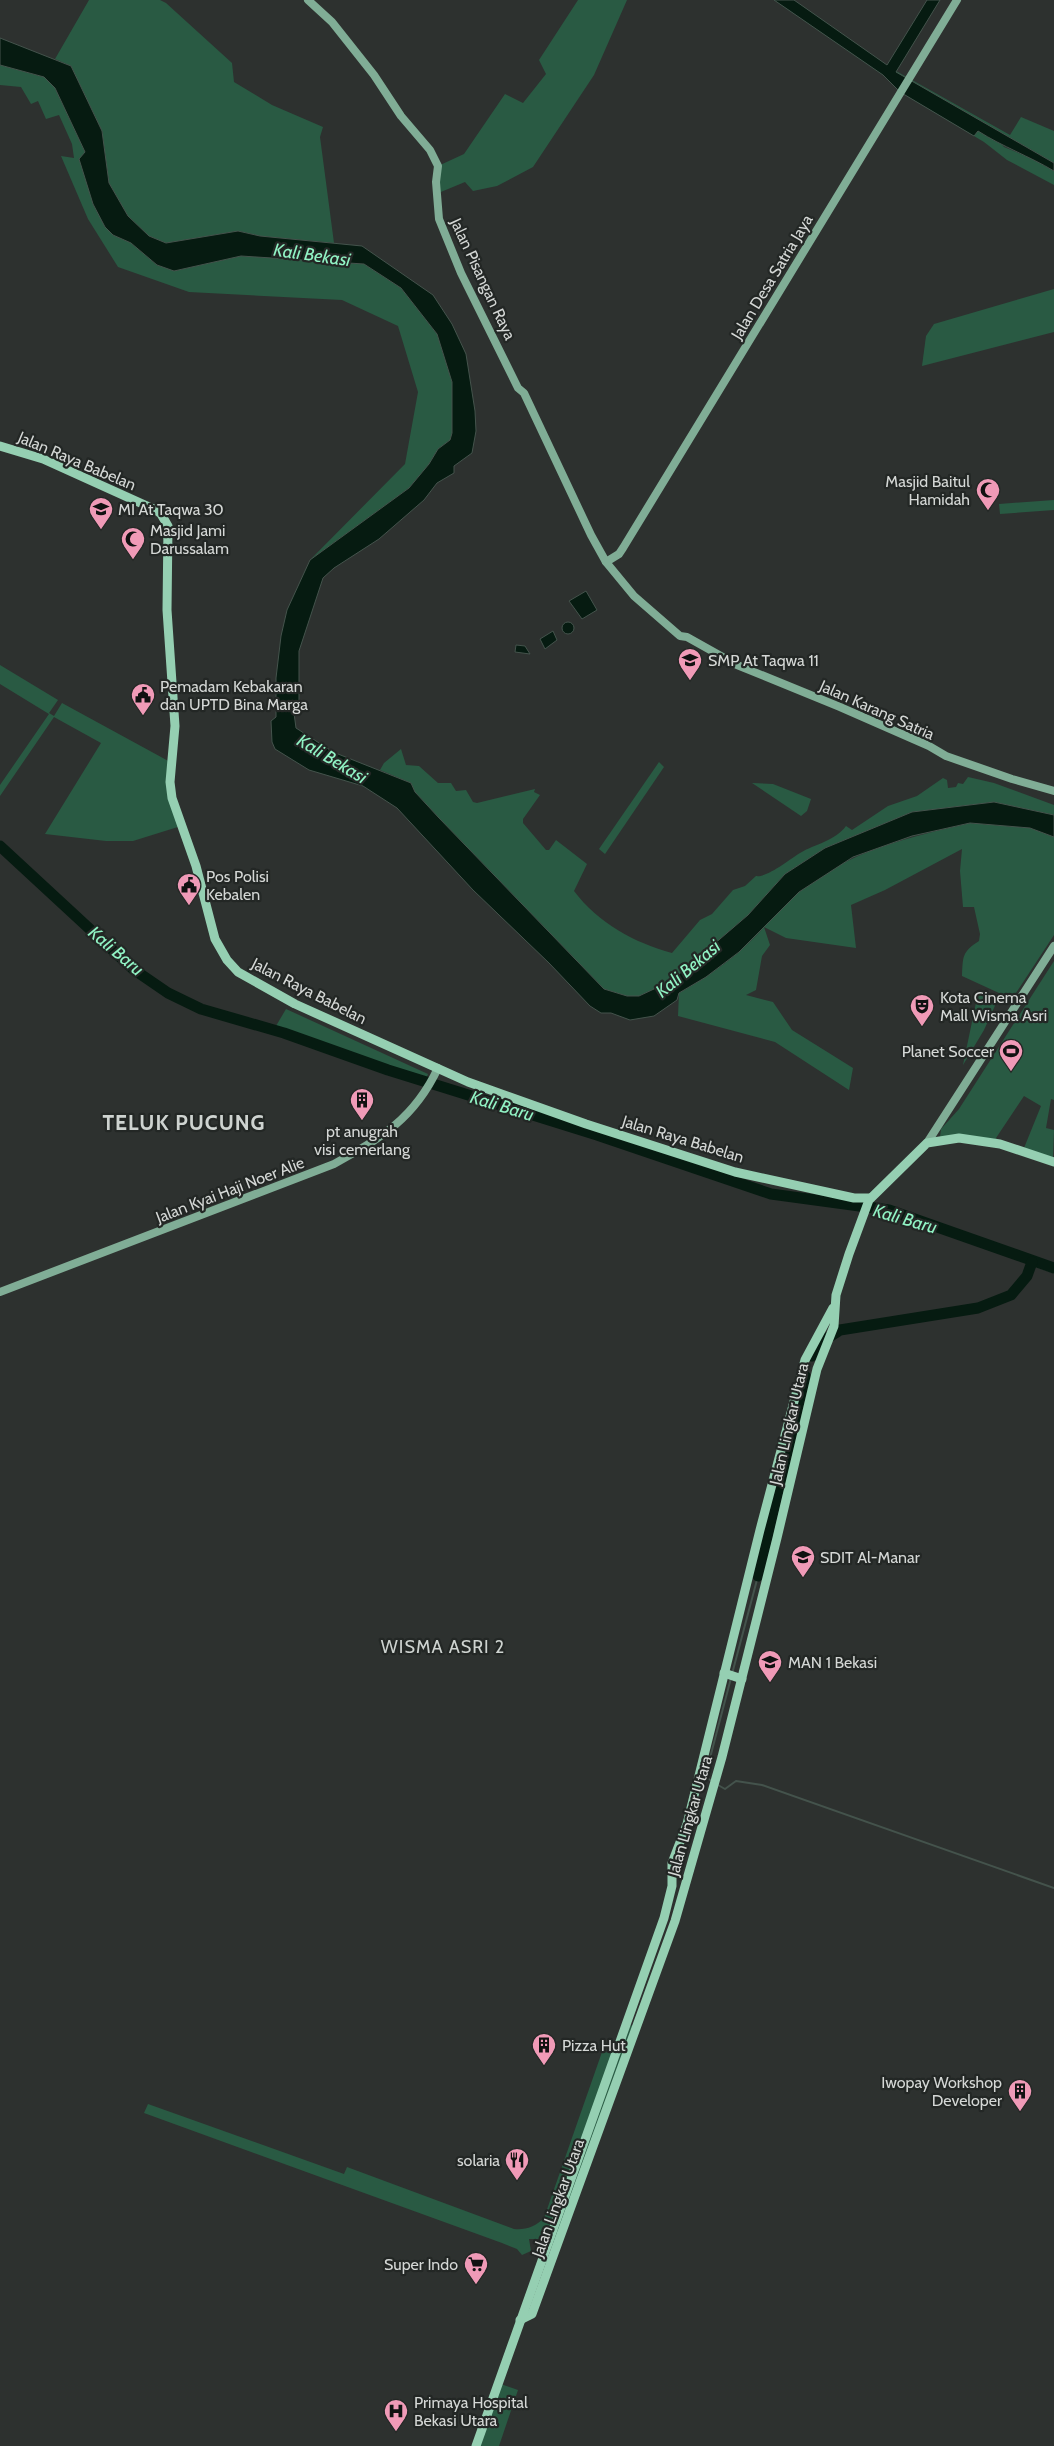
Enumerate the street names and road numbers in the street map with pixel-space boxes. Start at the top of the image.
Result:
street label: Jalan Desa Satria Jaya [727,211,817,344]
street label: Jalan Pisangan Raya [446,214,520,343]
street label: Jalan Raya Babelan [14,427,139,494]
street label: Jalan Karang Satria [816,676,938,744]
street label: Jalan Raya Babelan [247,953,370,1028]
street label: Jalan Raya Babelan [619,1111,746,1167]
street label: Jalan Kyai Haji Noer Alie [152,1153,307,1227]
street label: Jalan Lingkar Utara [766,1361,812,1488]
street label: Jalan Lingkar Utara [663,1753,716,1879]
street label: Jalan Lingkar Utara [527,2136,588,2261]

